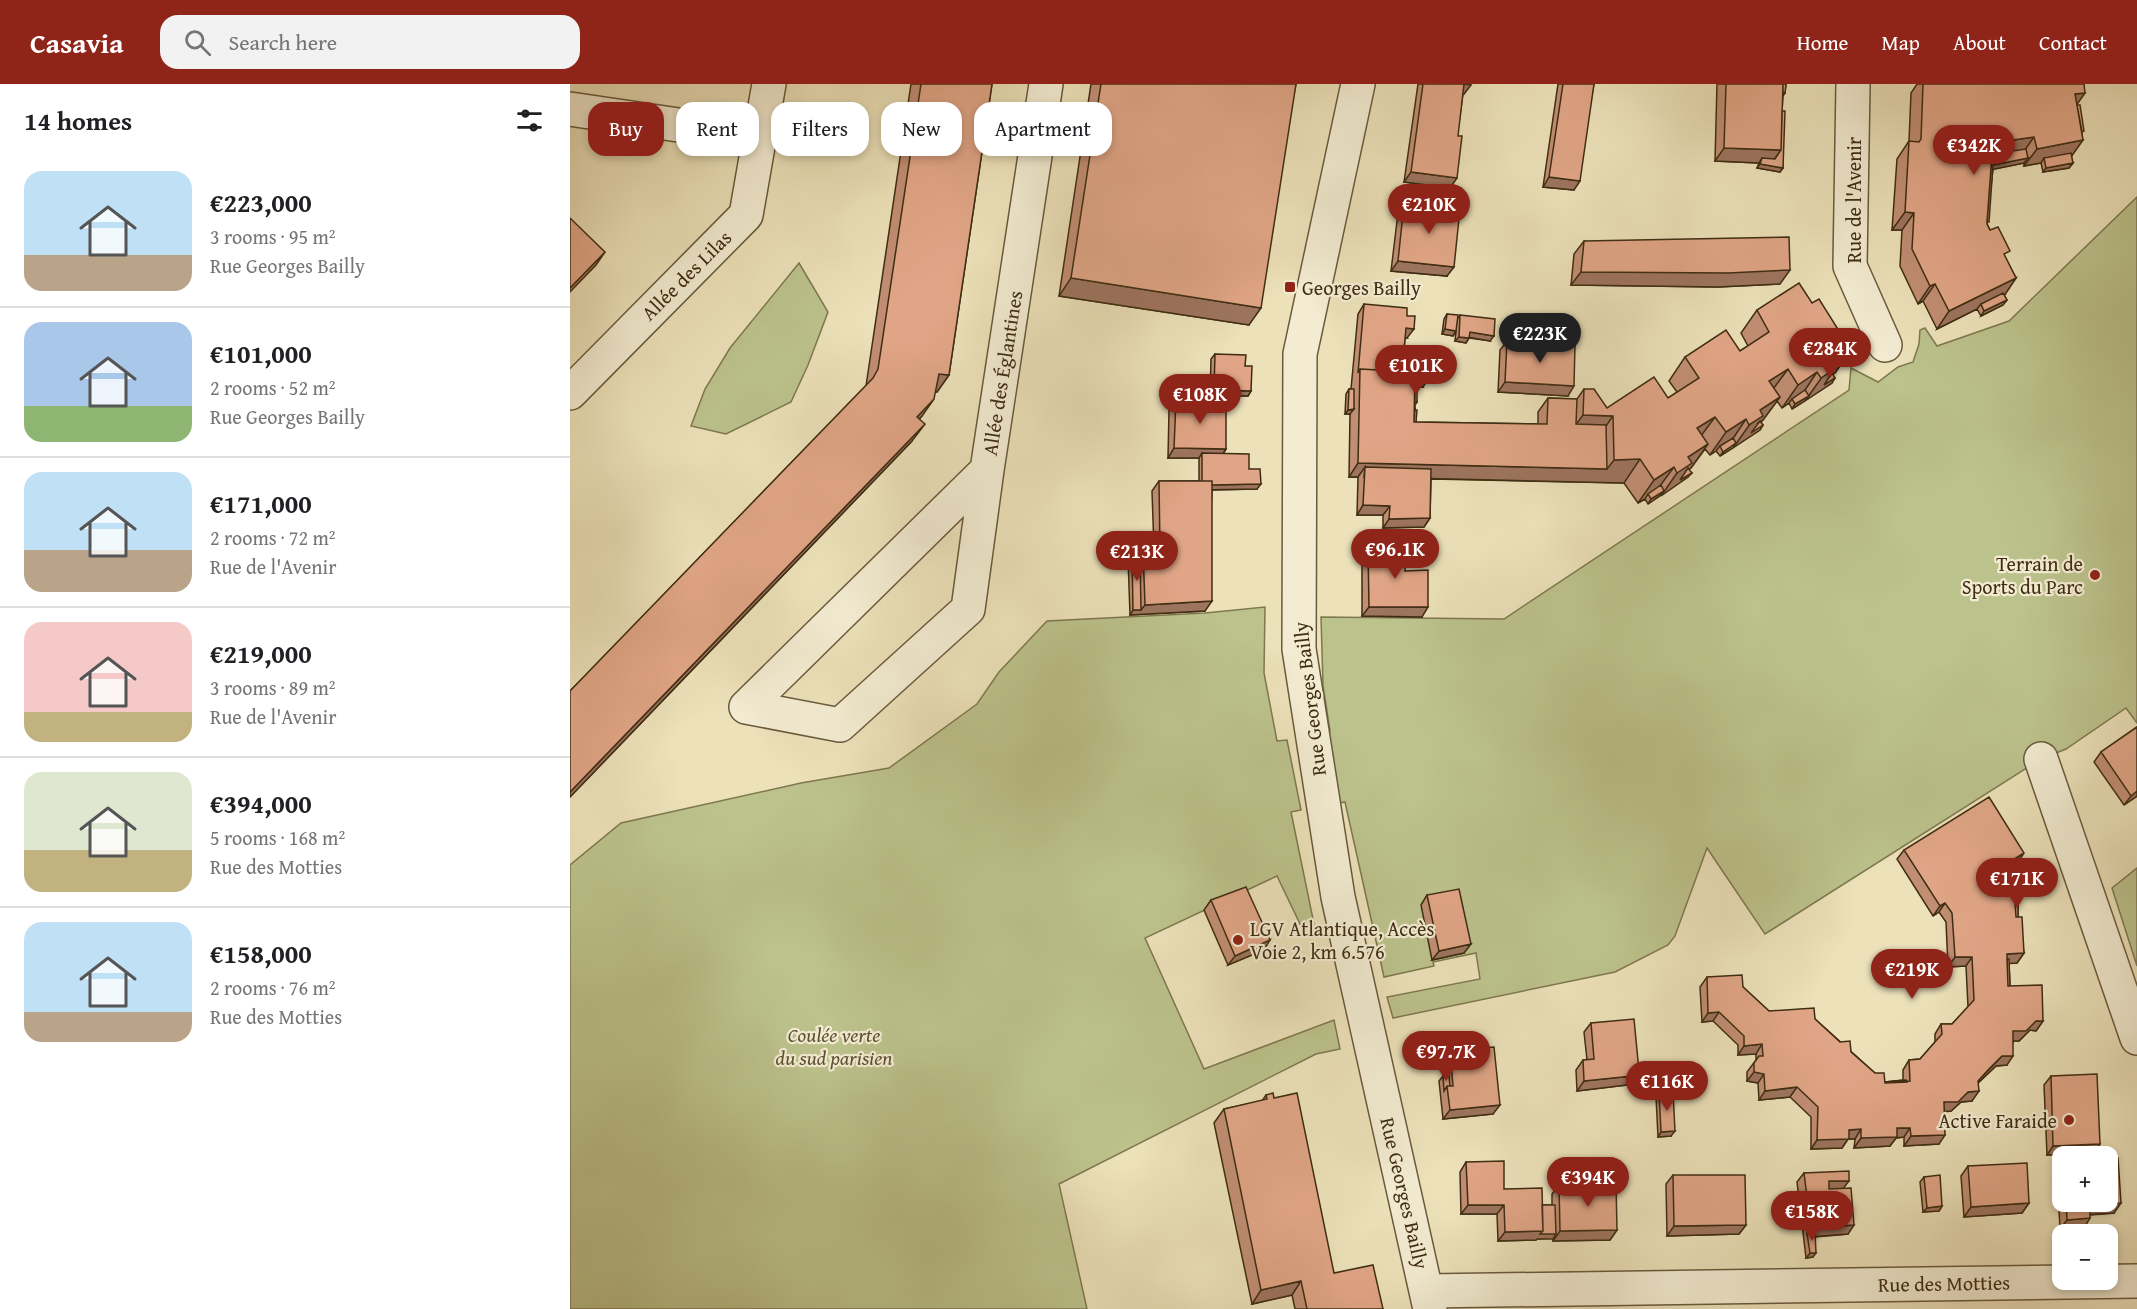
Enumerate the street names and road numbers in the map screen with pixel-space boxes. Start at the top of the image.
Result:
street label: Rue de l'Avenir [1839,137,1868,263]
street label: Allée des Lilas [634,223,738,327]
street label: Allée des Églantines [975,288,1029,458]
street label: Rue Georges Bailly [1285,620,1333,778]
street label: Rue Georges Bailly [1373,1114,1437,1272]
street label: Rue des Motties [1878,1267,2010,1299]

